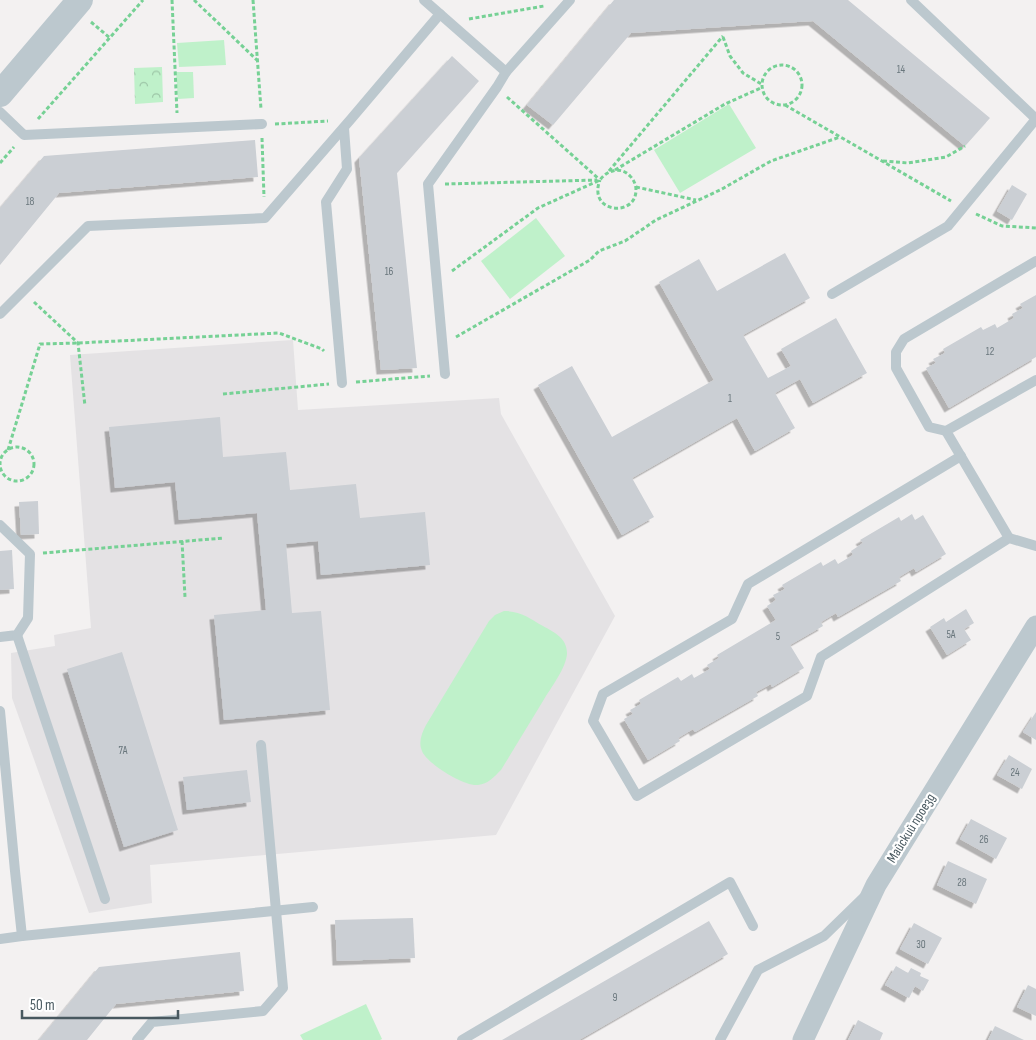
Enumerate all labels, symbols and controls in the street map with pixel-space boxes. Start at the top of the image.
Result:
house number: 14 [897,63,906,76]
house number: 18 [26,195,35,208]
house number: 16 [385,265,394,278]
house number: 12 [986,345,995,358]
house number: 1 [728,392,732,405]
house number: 5А [946,628,956,641]
house number: 5 [776,630,780,643]
house number: 7А [119,744,128,757]
house number: 24 [1010,766,1020,779]
street label: Майский проезд [883,790,939,866]
house number: 26 [979,833,989,846]
house number: 28 [957,876,967,889]
house number: 30 [916,938,926,951]
scale bar [22,988,179,1020]
house number: 9 [613,991,618,1004]
text: 50 m [30,996,55,1015]

